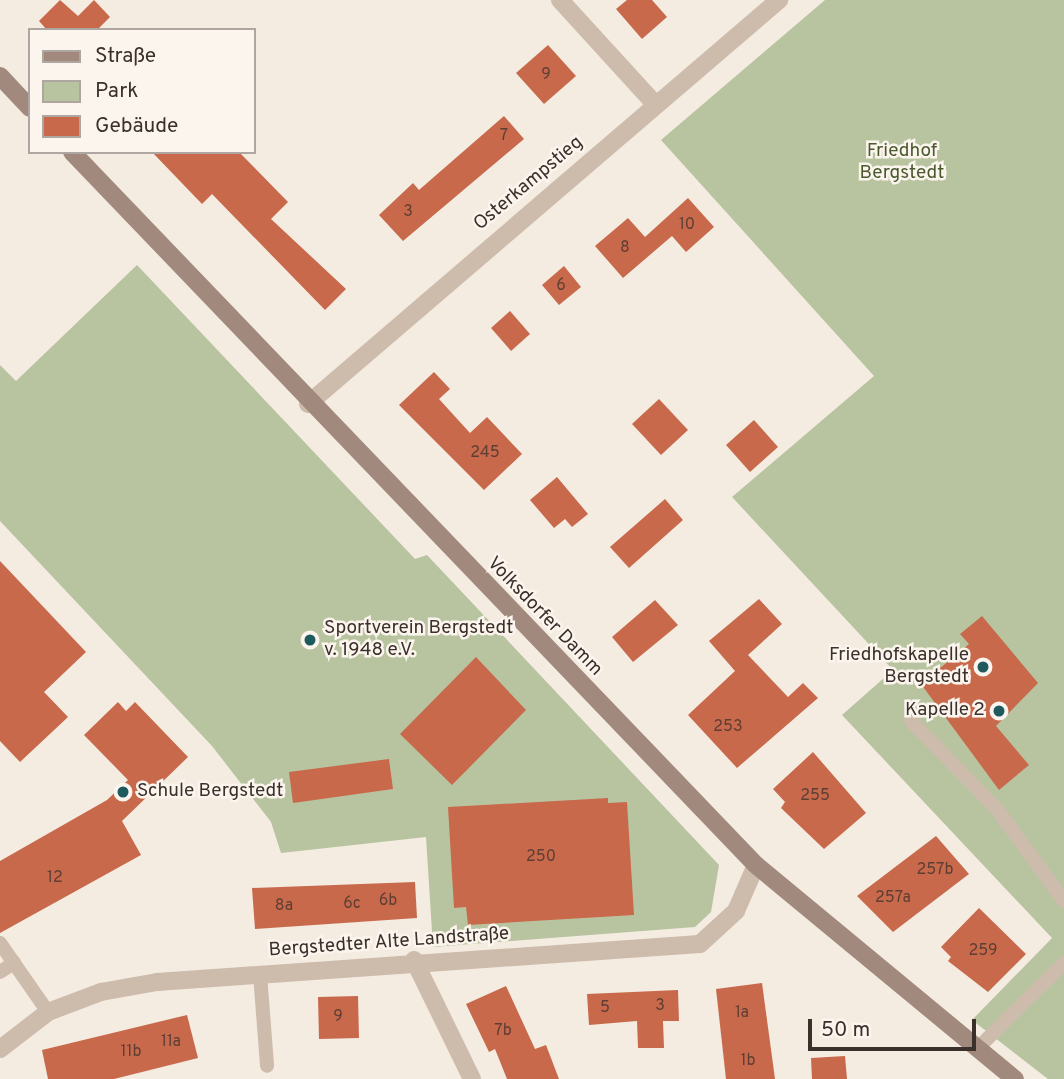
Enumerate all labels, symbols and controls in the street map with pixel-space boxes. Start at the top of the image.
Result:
legend [28,28,256,154]
text: Straße [95,43,156,70]
house number: 9 [541,65,551,85]
text: Park [95,78,138,105]
text: Gebäude [95,113,178,140]
house number: 7 [500,126,508,146]
street label: Osterkampstieg [470,132,588,236]
park label: Friedhof Bergstedt [860,141,944,185]
house number: 3 [403,202,413,222]
house number: 10 [679,215,695,235]
house number: 8 [620,238,630,258]
house number: 6 [556,276,566,296]
house number: 245 [470,443,500,463]
street label: Volksdorfer Damm [481,553,607,681]
place label: Sportverein Bergstedt v. 1948 e.V. [324,618,513,662]
marker: Sportverein Bergstedt v. 1948 e.V. [302,632,318,648]
place label: Friedhofskapelle Bergstedt [829,645,969,689]
marker: Friedhofskapelle Bergstedt [975,659,991,675]
place label: Kapelle 2 [905,700,985,722]
marker: Kapelle 2 [991,703,1007,719]
house number: 253 [713,717,743,737]
place label: Schule Bergstedt [137,781,283,803]
marker: Schule Bergstedt [115,784,131,800]
house number: 255 [800,786,830,806]
house number: 250 [526,847,556,867]
house number: 257b [917,860,953,880]
house number: 12 [47,868,63,888]
house number: 257a [875,888,911,908]
house number: 6b [379,891,397,911]
house number: 6c [343,894,361,914]
house number: 8a [275,896,293,916]
street label: Bergstedter Alte Landstraße [268,923,510,963]
house number: 259 [968,941,998,961]
house number: 3 [655,996,665,1016]
house number: 5 [600,998,610,1018]
house number: 1a [735,1003,749,1023]
scale bar [812,1006,980,1050]
house number: 9 [333,1007,343,1027]
text: 50 m [821,1017,870,1044]
house number: 7b [494,1021,512,1041]
house number: 11a [161,1032,181,1052]
house number: 11b [121,1042,141,1062]
house number: 1b [741,1051,755,1071]

